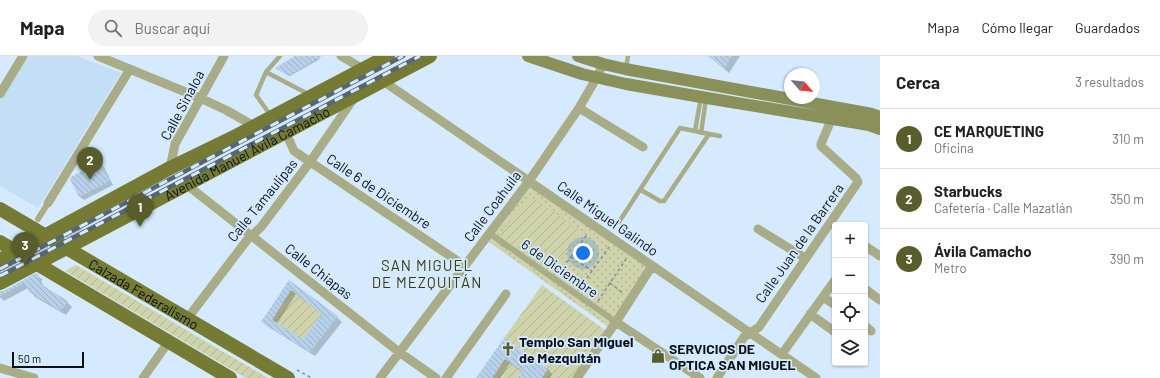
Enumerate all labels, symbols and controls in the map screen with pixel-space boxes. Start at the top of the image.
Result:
search box [88,10,368,46]
text: Mapa [20,16,64,39]
icon: search [102,17,124,39]
text: Buscar aquí [134,19,210,37]
text: Mapa [927,19,959,36]
text: Cómo llegar [981,19,1053,36]
text: Guardados [1075,19,1140,36]
street label: Calle Sinaloa [156,67,208,143]
north arrow [784,68,820,104]
text: Cerca [896,72,940,92]
text: 3 resultados [1075,74,1144,90]
street label: Avenida Manuel Ávila Camacho [161,102,332,203]
text: CE MARQUETING [934,122,1044,140]
text: 1 [907,131,911,147]
text: 310 m [1112,131,1144,147]
text: Oficina [934,140,974,156]
pin: 2 [77,147,103,180]
street label: Calle 6 de Diciembre [324,150,434,232]
street label: Calle Tamaulipas [223,155,301,245]
street label: Calle Coahuila [460,167,524,245]
street label: Calle Miguel Galindo [554,177,662,259]
street label: Calle Juan de la Barrera [751,180,847,306]
text: Starbucks [934,182,1002,200]
text: 2 [905,191,913,207]
text: 350 m [1110,191,1144,207]
pin: 1 [127,194,153,227]
text: Cafetería · Calle Mazatlán [934,200,1072,216]
map controls [832,222,868,366]
button: + [832,222,868,258]
pin: 3 [12,232,38,265]
street label: 6 de Diciembre [518,235,602,301]
street label: Calle Chiapas [282,239,356,303]
text: Ávila Camacho [934,242,1032,260]
your location [573,243,593,263]
text: 3 [905,251,913,267]
text: 390 m [1110,251,1144,267]
street label: Calzada Federalismo [86,255,202,332]
district label: SAN MIGUEL DE MEZQUITÁN [372,256,482,291]
button: − [832,258,868,294]
text: Metro [934,260,967,276]
button: locate [832,294,868,330]
button: layers [832,330,868,366]
place label: Templo San Miguel de Mezquitán [519,333,633,366]
place label: SERVICIOS DE OPTICA SAN MIGUEL [669,340,796,373]
church icon: Templo San Miguel de Mezquitán [500,341,516,357]
shop icon: SERVICIOS DE OPTICA SAN MIGUEL [650,348,666,364]
scale bar [12,350,84,369]
text: 50 m [18,352,41,365]

